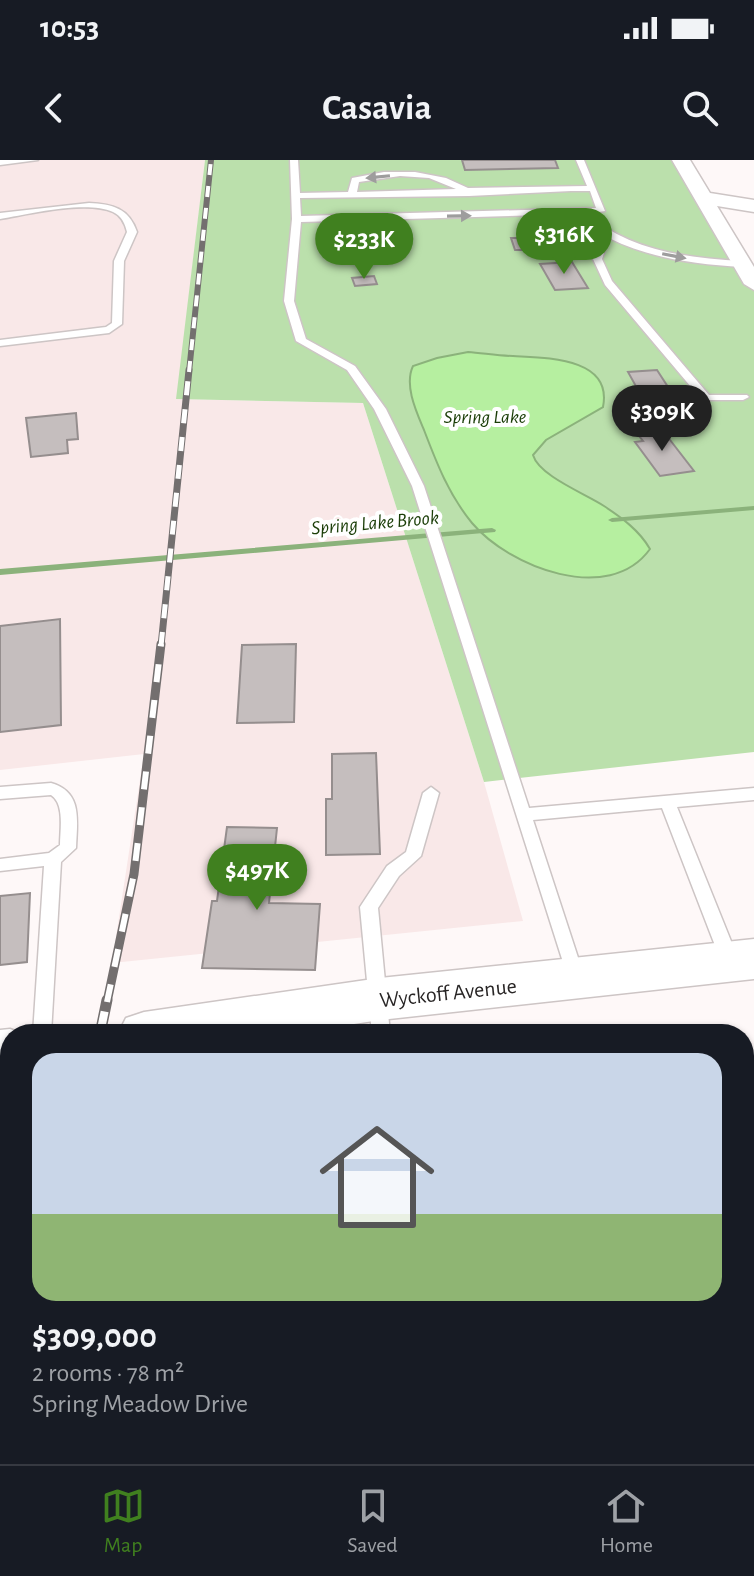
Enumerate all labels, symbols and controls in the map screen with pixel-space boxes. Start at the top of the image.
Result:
text: 10:53 [40,13,99,43]
icon: back [32,86,76,130]
icon: search [678,86,722,130]
text: Casavia [322,90,432,126]
one-way arrow [365,170,390,183]
pin: $316K [508,208,620,276]
one-way arrow [447,209,472,222]
pin: $233K [308,213,420,281]
text: $316K [534,221,594,247]
text: $233K [333,226,395,252]
one-way arrow [662,251,687,263]
pin: $309K [606,385,718,453]
text: $309K [630,398,694,424]
water label: Spring Lake [444,407,527,427]
water label: Spring Lake Brook [310,507,440,539]
pin: $497K [201,844,313,912]
text: $497K [225,857,289,883]
street label: Wyckoff Avenue [378,975,518,1011]
icon: home [305,1105,449,1249]
text: $309,000 [32,1320,157,1354]
text: 2 rooms · 78 m² [32,1360,184,1386]
text: Spring Meadow Drive [32,1391,248,1417]
tab: Map [101,1484,145,1558]
tab: Saved [347,1484,398,1558]
tab: Home [600,1484,653,1558]

